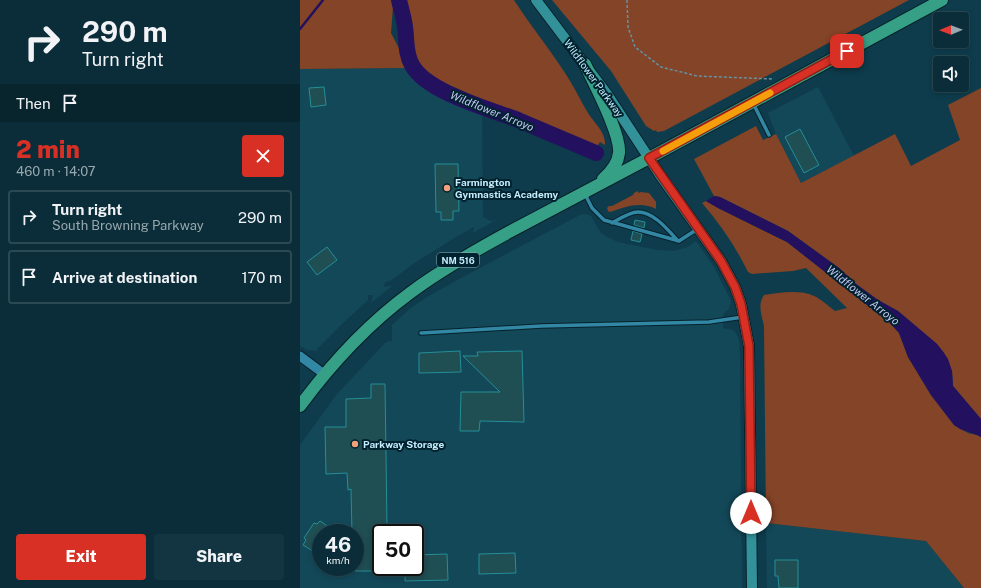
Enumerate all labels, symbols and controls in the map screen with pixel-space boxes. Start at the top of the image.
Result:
north arrow [933,12,969,48]
map controls [933,12,969,92]
text: 290 m [82,15,168,48]
icon: right [16,16,68,68]
pin [830,34,864,68]
street label: Wildflower Parkway [562,37,626,120]
icon: arrive [836,40,858,62]
text: Turn right [82,49,164,70]
button: sound [933,56,969,92]
water label: Wildflower Arroyo [448,89,536,133]
icon: arrive [59,92,81,114]
text: Then [16,95,51,112]
text: 2 min [16,135,80,163]
button: close [242,135,284,177]
text: 460 m · 14:07 [16,164,96,179]
place label: Farmington Gymnastics Academy [455,176,558,200]
marker: Farmington Gymnastics Academy [442,183,452,193]
text: Turn right [52,201,122,218]
icon: right [18,206,40,228]
text: 290 m [238,209,282,226]
text: South Browning Parkway [52,218,204,233]
road number: NM 516 [437,253,479,267]
water label: Wildflower Arroyo [824,263,902,327]
icon: arrive [18,266,40,288]
text: Arrive at destination [52,269,197,286]
text: 170 m [241,269,282,286]
place label: Parkway Storage [363,438,444,450]
marker: Parkway Storage [350,439,360,449]
position arrow [730,492,772,534]
speed limit sign: 50 [372,524,424,576]
text: 46 [325,533,351,557]
button: Exit [16,534,146,580]
button: Share [154,534,284,580]
text: km/h [326,554,350,566]

